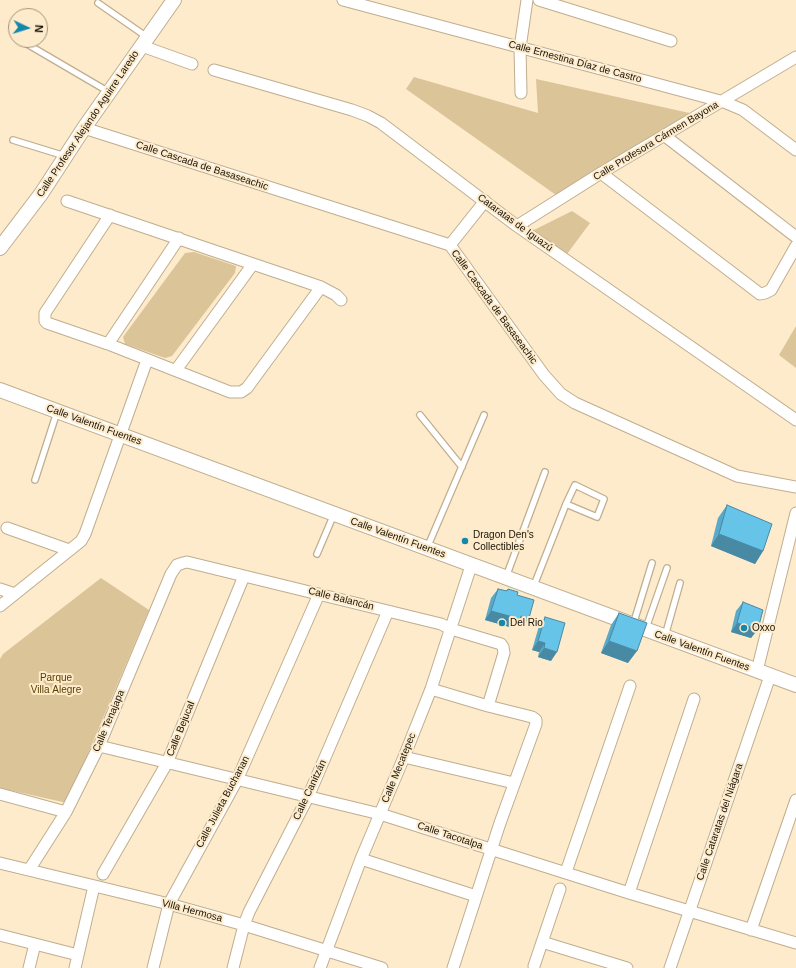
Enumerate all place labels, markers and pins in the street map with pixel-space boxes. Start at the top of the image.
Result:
place label: Dragon Den's Collectibles [473,529,534,552]
marker: Dragon Den's Collectibles [460,536,470,546]
place label: Del Rio [510,617,543,629]
marker: Del Rio [497,618,507,628]
place label: Oxxo [752,622,775,634]
marker: Oxxo [739,623,749,633]

